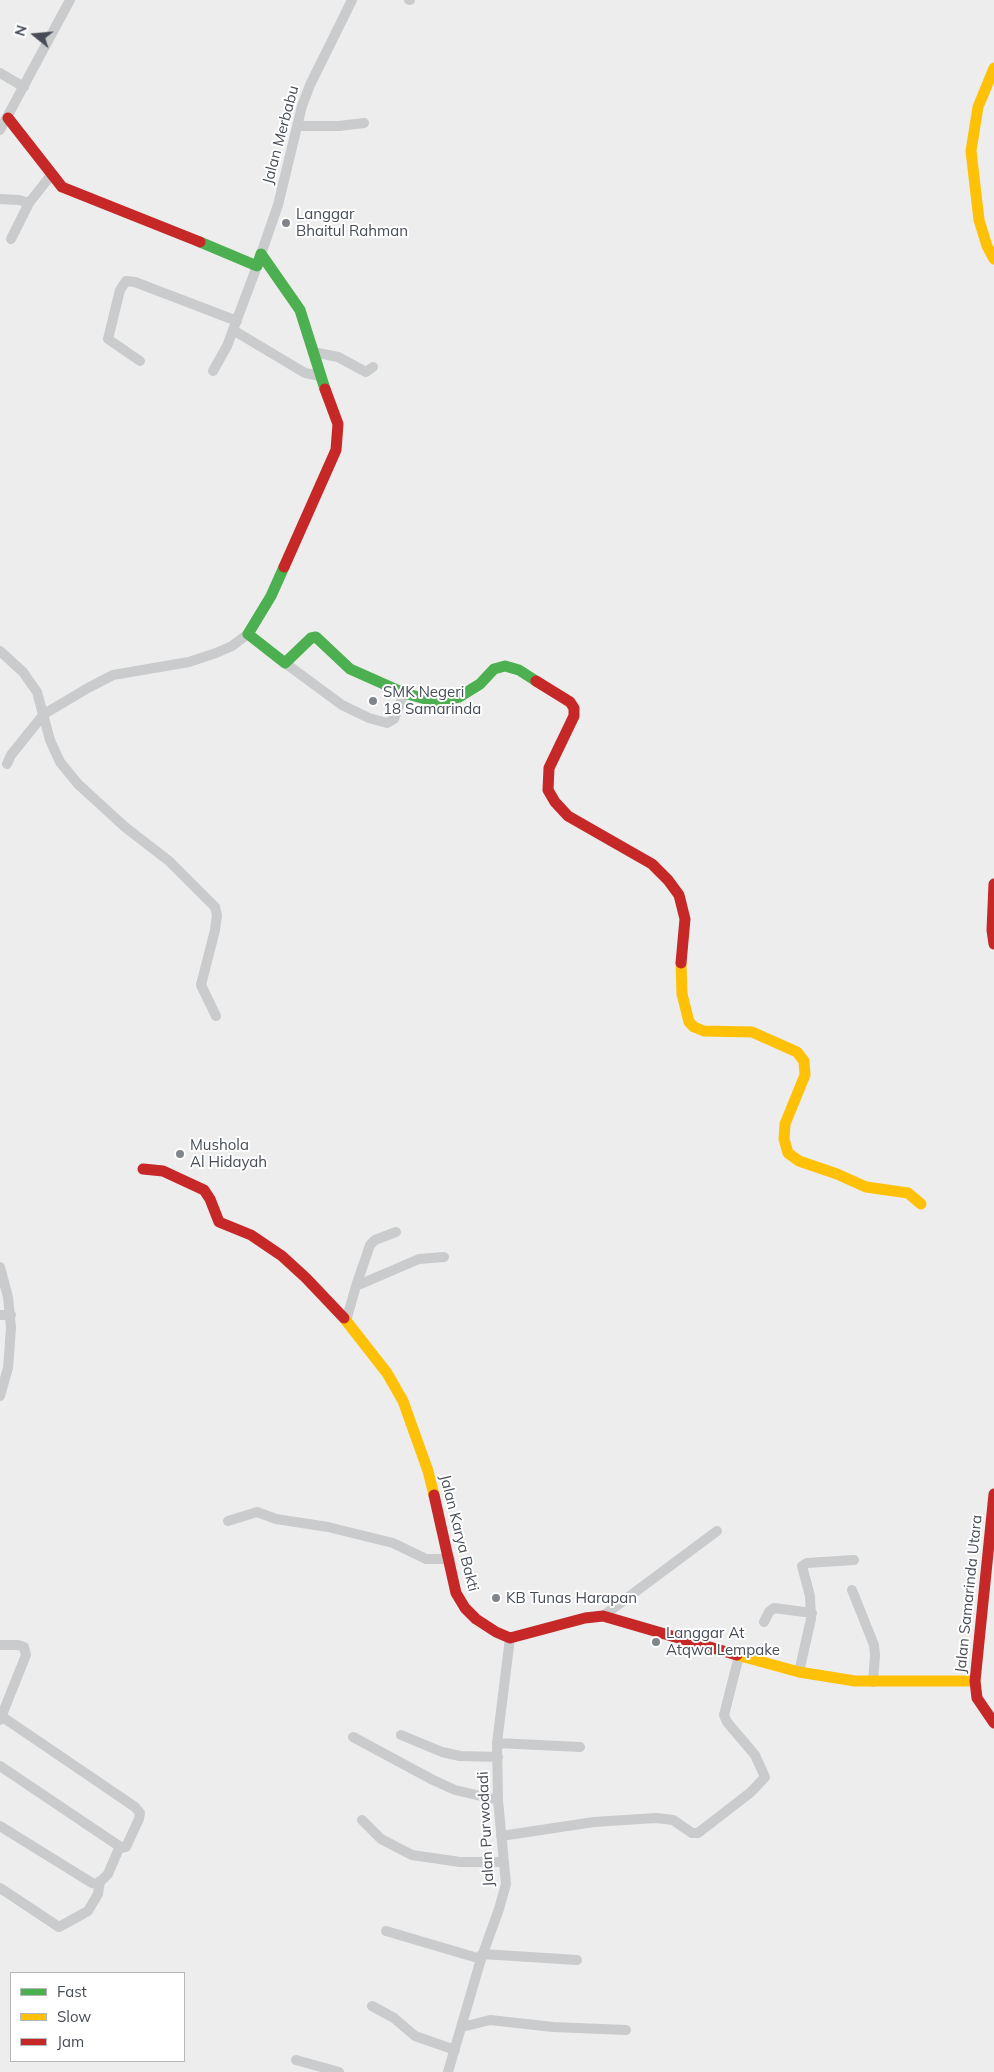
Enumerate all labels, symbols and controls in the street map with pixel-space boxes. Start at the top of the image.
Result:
north arrow [10,10,60,60]
text: N [11,23,31,38]
street label: Jalan Merbabu [259,84,303,186]
place label: Langgar Bhaitul Rahman [296,205,408,240]
marker: Langgar Bhaitul Rahman [280,217,292,229]
place label: SMK Negeri 18 Samarinda [383,683,481,718]
marker: SMK Negeri 18 Samarinda [367,695,379,707]
place label: Mushola Al Hidayah [190,1136,267,1171]
marker: Mushola Al Hidayah [174,1148,186,1160]
street label: Jalan Karya Bakti [436,1473,482,1593]
street label: Jalan Samarinda Utara [952,1514,986,1674]
place label: KB Tunas Harapan [506,1589,637,1607]
marker: KB Tunas Harapan [490,1592,502,1604]
place label: Langgar At Atqwa Lempake [666,1624,780,1659]
marker: Langgar At Atqwa Lempake [650,1636,662,1648]
street label: Jalan Purwodadi [474,1771,498,1887]
legend [10,1972,185,2062]
text: Fast [57,1982,87,2001]
text: Slow [57,2007,91,2026]
text: Jam [57,2032,84,2051]

